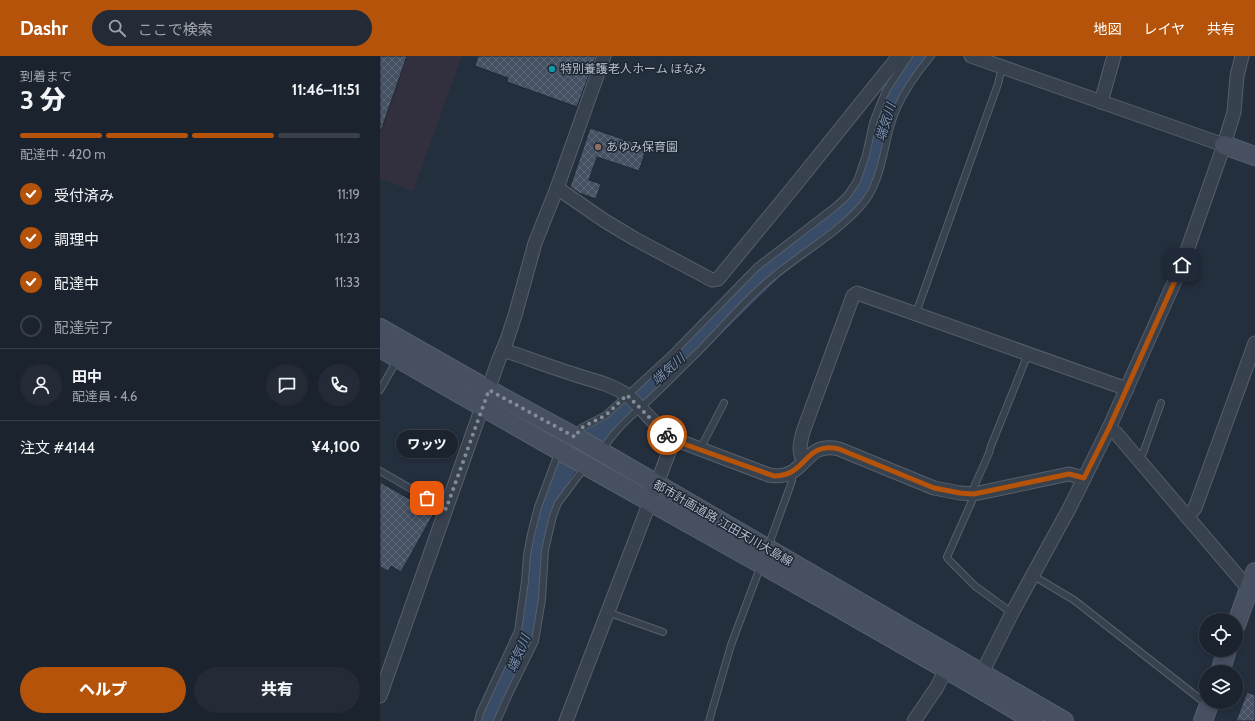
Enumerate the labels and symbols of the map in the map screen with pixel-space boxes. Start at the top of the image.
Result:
place label: 特別養護老人ホーム ほなみ [560,61,706,76]
marker: 特別養護老人ホーム ほなみ [547,64,557,74]
water label: 端気川 [872,99,899,143]
place label: あゆみ保育園 [606,139,678,154]
marker: あゆみ保育園 [593,142,603,152]
pin [1165,248,1199,282]
water label: 端気川 [648,349,689,388]
courier [647,415,687,455]
callout: ワッツ [396,430,458,458]
street label: 都市計画道路 江田天川大島線 [651,476,796,569]
pin [410,481,444,515]
water label: 端気川 [503,630,534,674]

